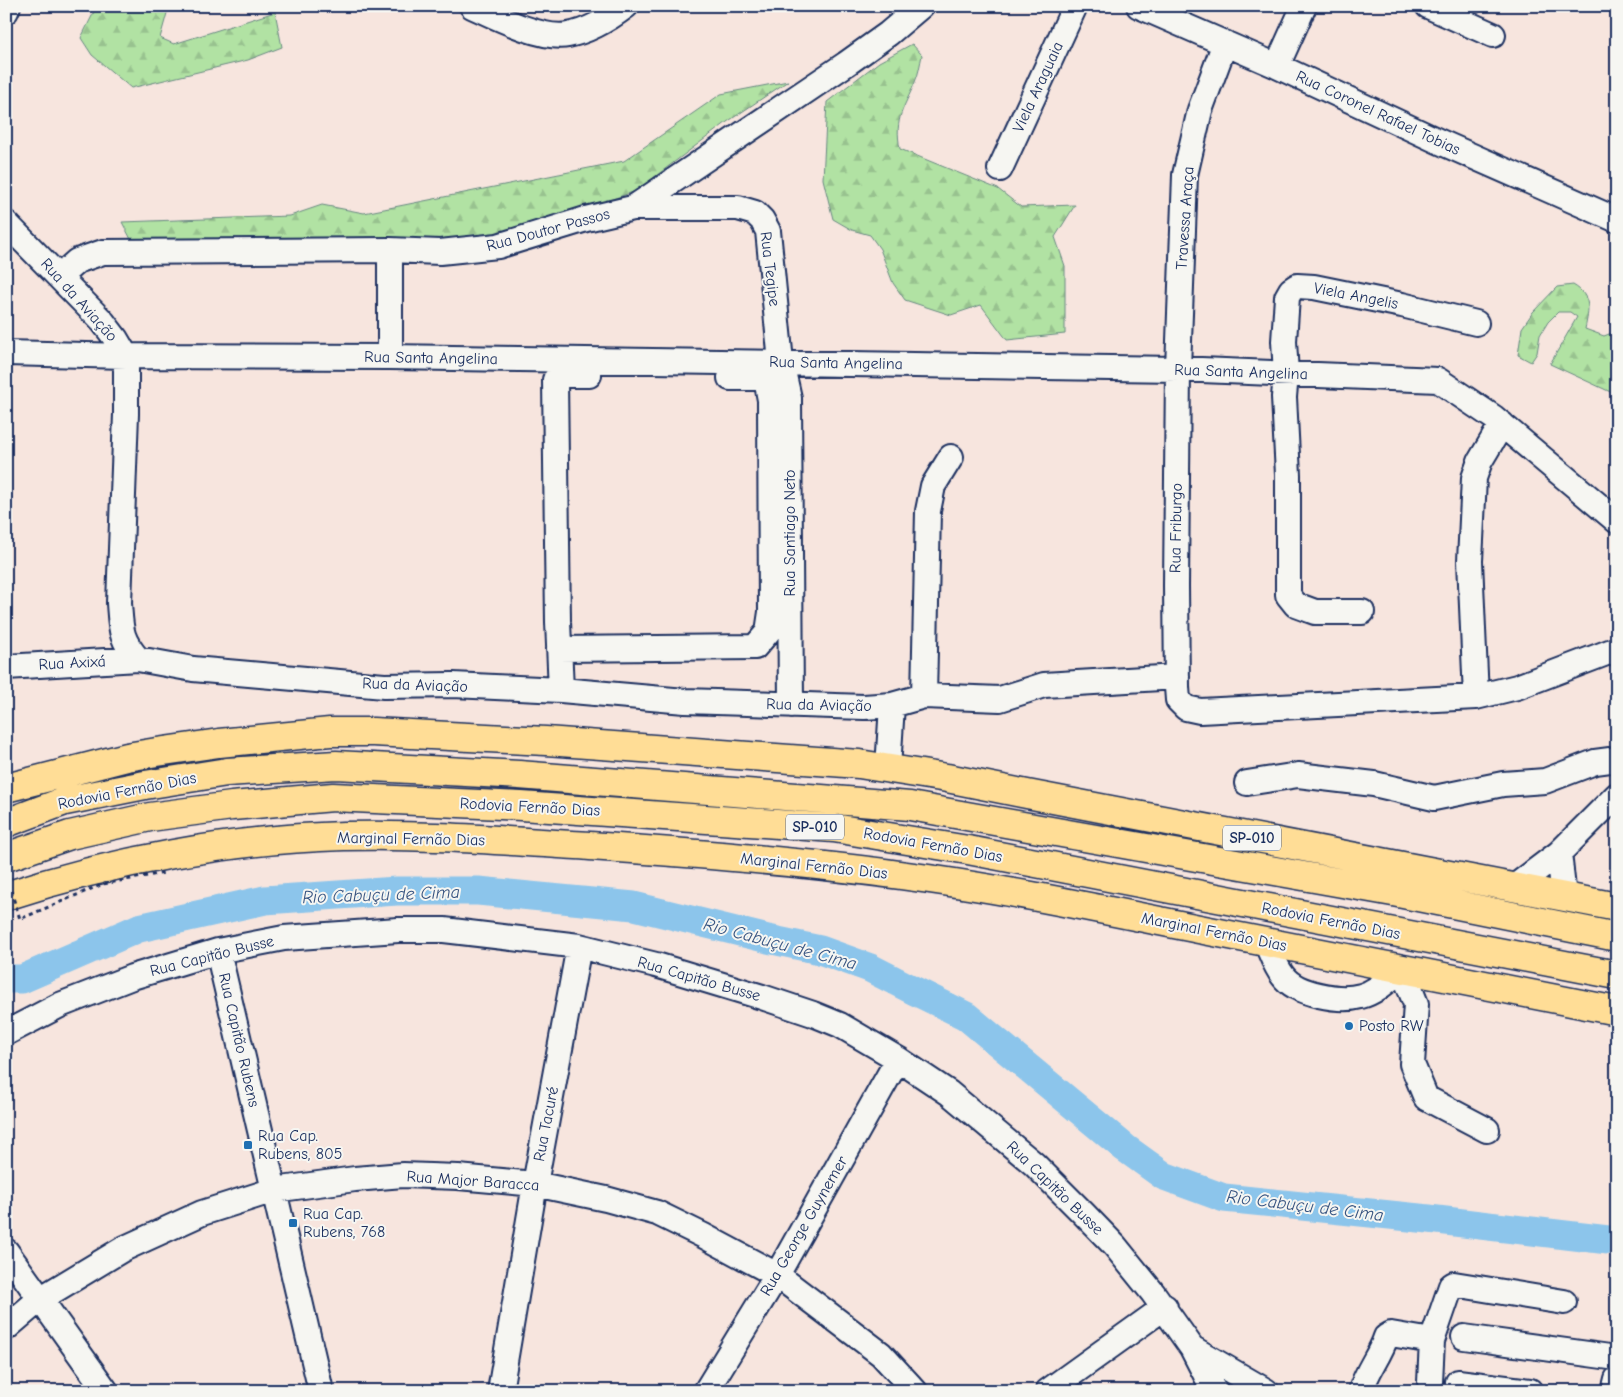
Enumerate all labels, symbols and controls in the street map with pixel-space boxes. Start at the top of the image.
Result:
street label: Viela Araguaia [1009,39,1067,135]
street label: Rua Coronel Rafael Tobias [1293,67,1463,159]
street label: Travessa Araça [1172,166,1198,270]
street label: Rua Doutor Passos [484,205,612,255]
street label: Rua Tegipe [756,231,784,307]
street label: Rua da Aviação [37,255,121,345]
street label: Viela Angelis [1312,279,1400,313]
street label: Rua Santa Angelina [364,348,498,368]
street label: Rua Santa Angelina [769,353,903,373]
street label: Rua Santa Angelina [1174,361,1308,383]
street label: Rua Santiago Neto [781,469,799,597]
street label: Rua Friburgo [1166,483,1186,573]
street label: Rua Axixá [38,652,106,674]
street label: Rua da Aviação [362,674,468,696]
street label: Rua da Aviação [766,695,872,715]
street label: Rodovia Fernão Dias [56,769,198,813]
street label: Rodovia Fernão Dias [459,794,601,820]
road number: SP-010 [786,814,844,840]
street label: Rodovia Fernão Dias [862,824,1004,866]
road number: SP-010 [1223,826,1281,850]
street label: Marginal Fernão Dias [337,829,485,849]
street label: Marginal Fernão Dias [740,849,889,883]
water label: Rio Cabuçu de Cima [302,882,460,908]
street label: Rodovia Fernão Dias [1260,899,1402,943]
street label: Marginal Fernão Dias [1140,909,1289,955]
water label: Rio Cabuçu de Cima [701,913,859,975]
street label: Rua Capitão Busse [148,932,276,980]
street label: Rua Capitão Busse [635,953,763,1005]
street label: Rua Capitão Rubens [215,971,263,1109]
place label: Posto RW [1359,1017,1424,1035]
marker: Posto RW [1343,1020,1355,1032]
street label: Rua Tacuré [530,1085,562,1163]
place label: Rua Cap. Rubens, 805 [258,1127,342,1163]
street label: Rua Capitão Busse [1003,1137,1107,1239]
marker: Rua Cap. Rubens, 805 [242,1139,254,1151]
street label: Rua George Guynemer [757,1152,852,1299]
street label: Rua Major Baracca [406,1167,540,1195]
water label: Rio Cabuçu de Cima [1225,1186,1385,1226]
place label: Rua Cap. Rubens, 768 [303,1205,385,1241]
marker: Rua Cap. Rubens, 768 [287,1217,299,1229]

